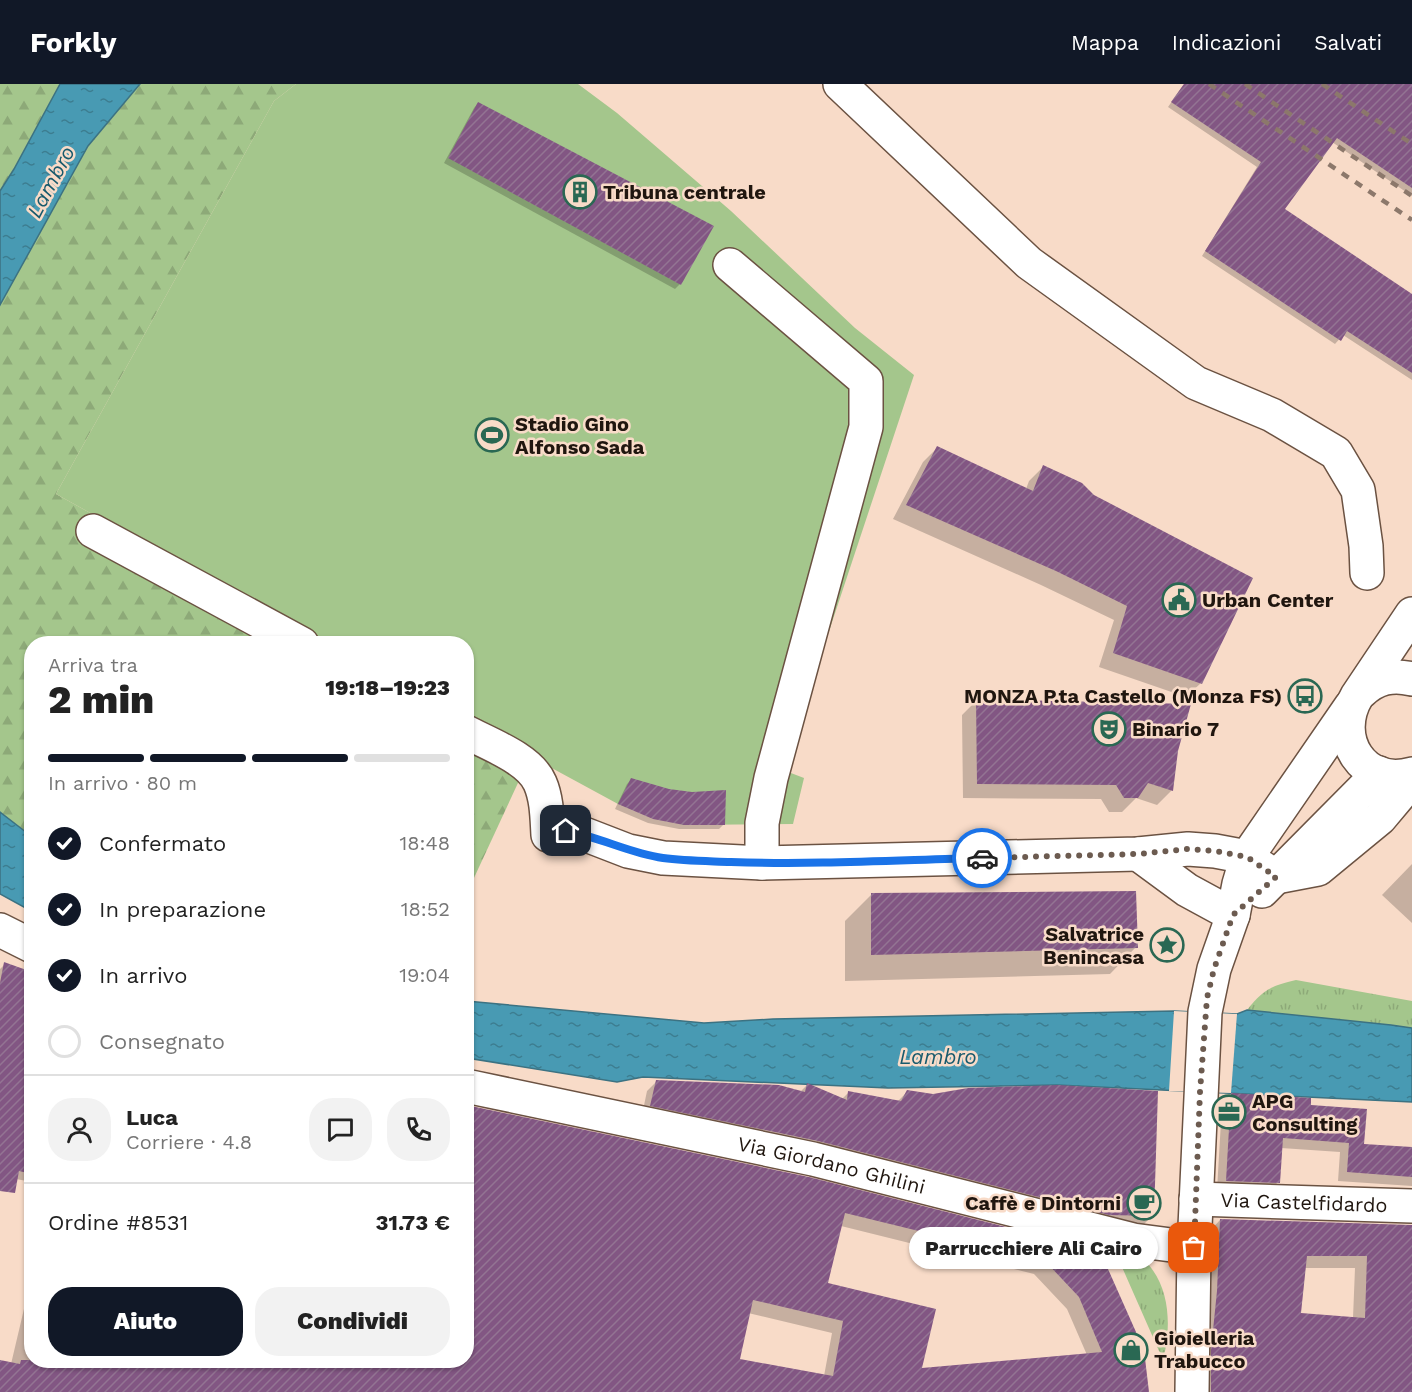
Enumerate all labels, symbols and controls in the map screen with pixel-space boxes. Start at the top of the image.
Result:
text: Forkly [30,26,116,59]
text: Mappa [1071,30,1139,55]
text: Indicazioni [1172,30,1281,55]
text: Salvati [1314,30,1382,55]
water label: Lambro [21,142,80,222]
building icon: Tribuna centrale [562,174,598,210]
place label: Tribuna centrale [603,180,766,204]
place label: Stadio Gino Alfonso Sada [515,412,645,459]
sports icon: Stadio Gino Alfonso Sada [474,417,510,453]
public building icon: Urban Center [1161,582,1197,618]
place label: Urban Center [1202,588,1334,612]
text: Arriva tra [48,653,138,677]
text: 19:18–19:23 [325,675,450,700]
text: 2 min [48,677,154,722]
bus stop icon: MONZA P.ta Castello (Monza FS) [1287,678,1323,714]
place label: MONZA P.ta Castello (Monza FS) [964,684,1282,708]
theatre icon: Binario 7 [1091,711,1127,747]
place label: Binario 7 [1132,717,1219,741]
text: In arrivo · 80 m [48,771,197,795]
pin [540,805,591,856]
icon: home [549,814,582,847]
icon: check [48,827,81,860]
courier [952,828,1012,888]
text: Confermato [99,831,226,856]
text: 18:48 [399,831,450,855]
icon: car [966,842,999,875]
icon: check [48,893,81,926]
text: In preparazione [99,897,266,922]
text: 18:52 [401,897,450,921]
place label: Salvatrice Benincasa [1043,922,1144,969]
place icon: Salvatrice Benincasa [1149,927,1185,963]
icon: check [48,959,81,992]
text: In arrivo [99,963,187,988]
text: 19:04 [399,963,450,987]
text: Consegnato [99,1029,225,1054]
water label: Lambro [899,1044,977,1069]
place label: APG Consulting [1252,1089,1358,1136]
office icon: APG Consulting [1211,1094,1247,1130]
button: person [48,1098,111,1161]
button: chat [309,1098,372,1161]
button: phone [387,1098,450,1161]
text: Luca [126,1105,178,1130]
text: Corriere · 4.8 [126,1130,252,1154]
street label: Via Giordano Ghilini [736,1131,928,1199]
cafe icon: Caffè e Dintorni [1126,1185,1162,1221]
street label: Via Castelfidardo [1220,1188,1388,1217]
place label: Caffè e Dintorni [965,1191,1121,1215]
text: Ordine #8531 [48,1210,188,1235]
text: 31.73 € [375,1210,450,1235]
pin [1168,1222,1219,1273]
callout: Parrucchiere Ali Cairo [909,1227,1158,1269]
icon: bag [1177,1231,1210,1264]
text: Parrucchiere Ali Cairo [925,1236,1142,1260]
button: Aiuto [48,1287,243,1356]
button: Condividi [255,1287,450,1356]
place label: Gioielleria Trabucco [1154,1326,1255,1373]
shop icon: Gioielleria Trabucco [1113,1332,1149,1368]

